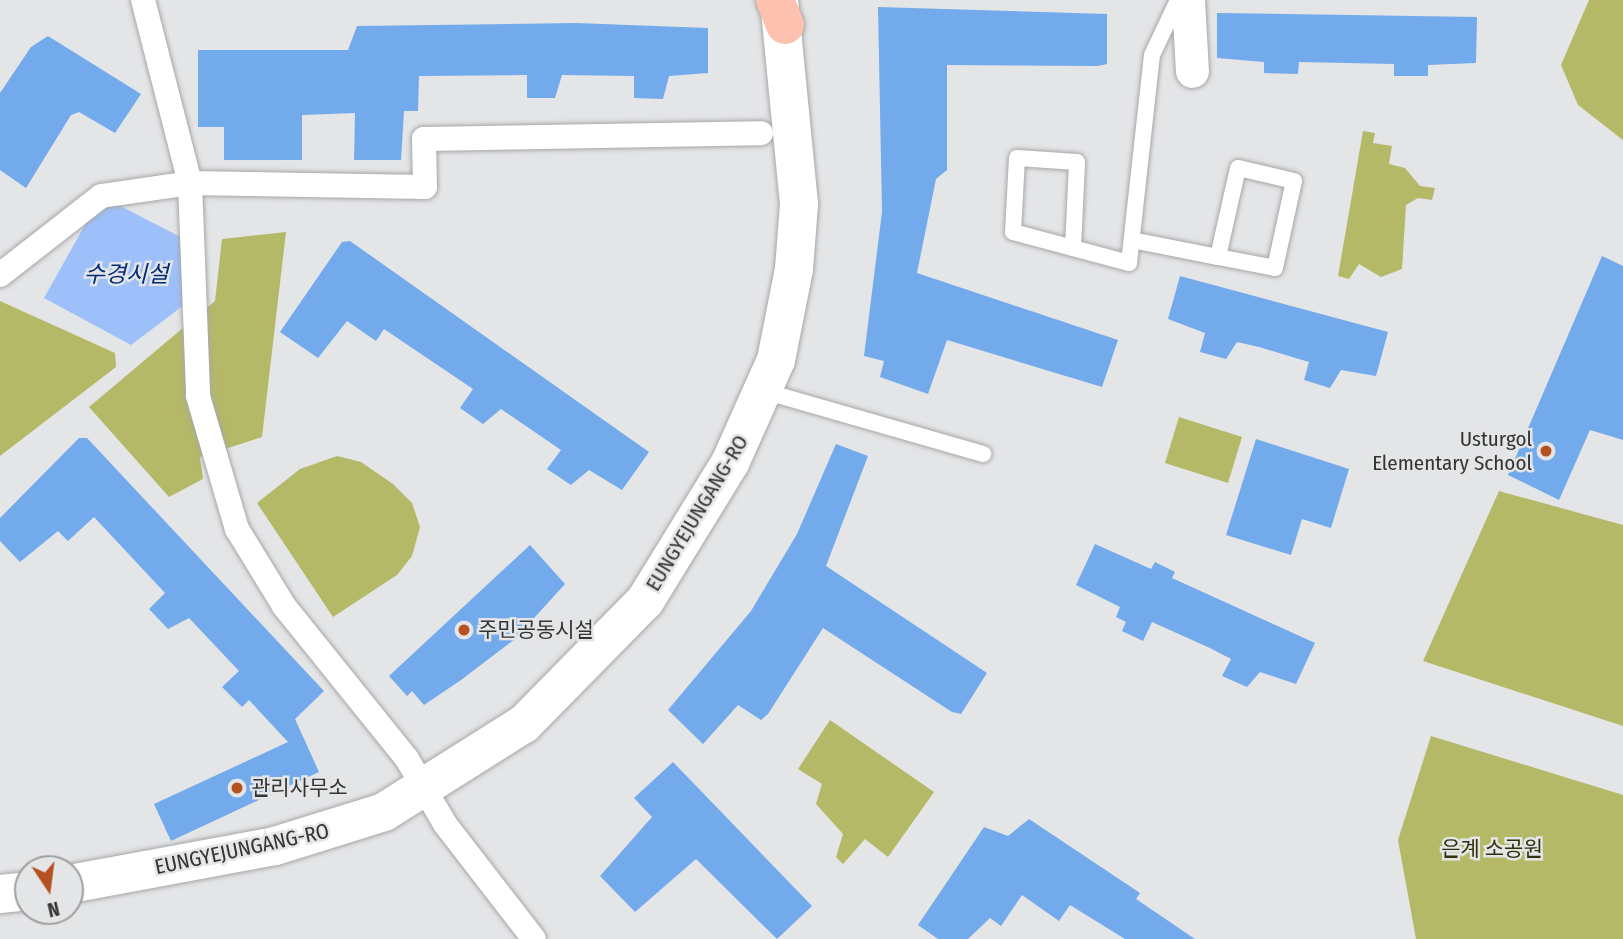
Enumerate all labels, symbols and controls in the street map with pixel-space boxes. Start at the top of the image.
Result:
water label: 수경시설 [84,260,168,288]
place label: Usturgol Elementary School [1372,426,1532,476]
street label: EUNGYEJUNGANG-RO [640,430,754,596]
marker: Usturgol Elementary School [1538,443,1554,459]
place label: 주민공동시설 [478,617,594,643]
marker: 주민공동시설 [456,622,472,638]
place label: 관리사무소 [251,775,348,801]
marker: 관리사무소 [229,780,245,796]
street label: EUNGYEJUNGANG-RO [153,818,331,880]
park label: 은계 소공원 [1441,836,1543,862]
north arrow [14,855,84,925]
text: N [45,897,62,921]

